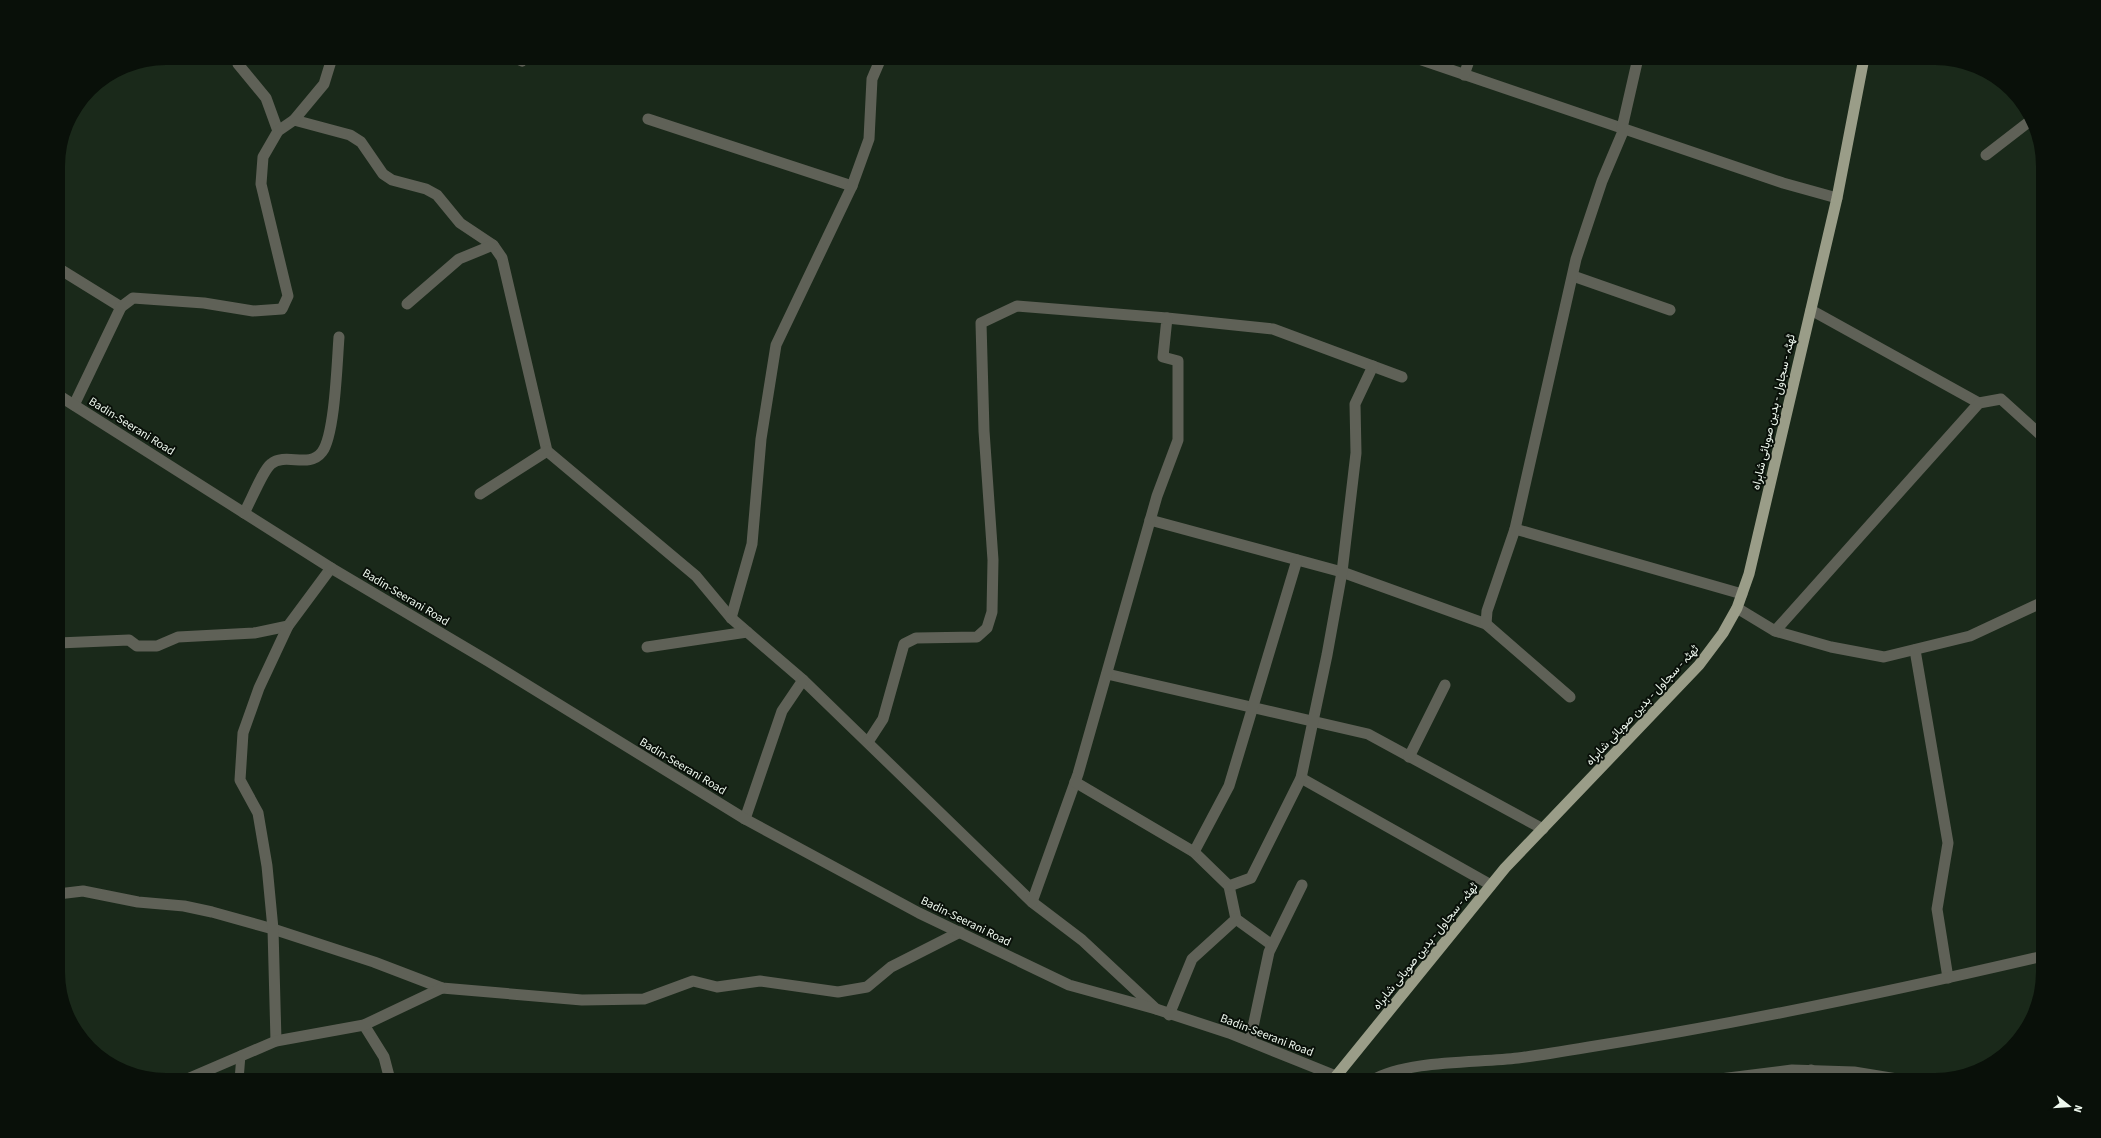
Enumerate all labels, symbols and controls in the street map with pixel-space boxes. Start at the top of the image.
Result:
street label: ٹھٹہ - سجاول - بدین صوبائی شاہراہ [1747,332,1800,492]
street label: Badin-Seerani Road [85,393,178,460]
street label: Badin-Seerani Road [359,565,452,630]
street label: ٹھٹہ - سجاول - بدین صوبائی شاہراہ [1582,641,1703,769]
street label: Badin-Seerani Road [636,734,729,799]
street label: ٹھٹہ - سجاول - بدین صوبائی شاہراہ [1369,879,1482,1014]
street label: Badin-Seerani Road [918,892,1014,951]
street label: Badin-Seerani Road [1218,1010,1316,1061]
north arrow [2049,1086,2089,1126]
text: N [2070,1103,2086,1114]

